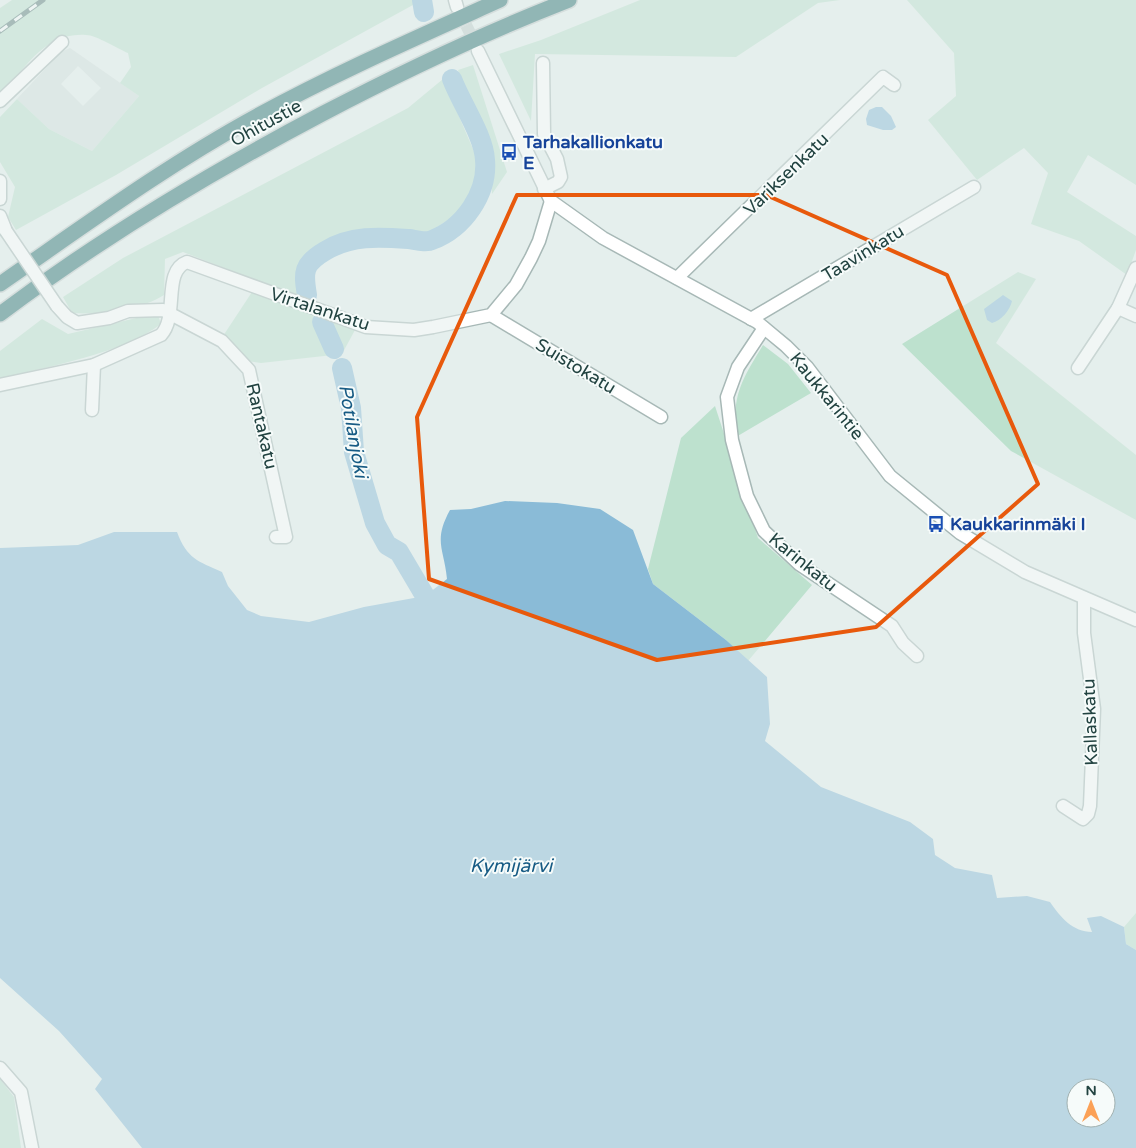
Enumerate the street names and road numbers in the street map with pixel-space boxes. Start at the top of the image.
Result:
street label: Ohitustie [227,95,305,151]
street label: Variksenkatu [739,128,833,220]
street label: Taavinkatu [818,220,908,286]
street label: Virtalankatu [267,283,373,335]
street label: Suistokatu [532,333,620,399]
street label: Kaukkarintie [785,348,869,444]
street label: Rantakatu [241,381,283,471]
street label: Karinkatu [764,528,842,596]
street label: Kallaskatu [1077,678,1103,766]

